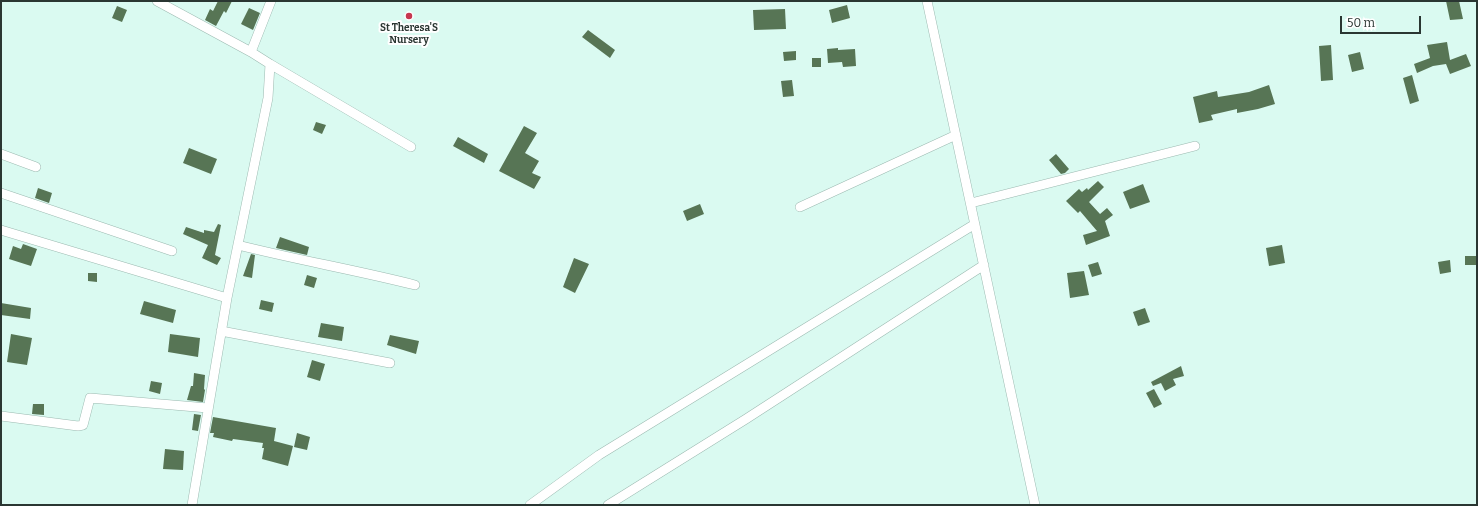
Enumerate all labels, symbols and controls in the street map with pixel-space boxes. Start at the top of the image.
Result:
scale bar [1342,8,1423,34]
marker: St Theresa'S Nursery [404,11,414,21]
text: 50 m [1347,16,1375,30]
place label: St Theresa'S Nursery [380,22,438,46]

